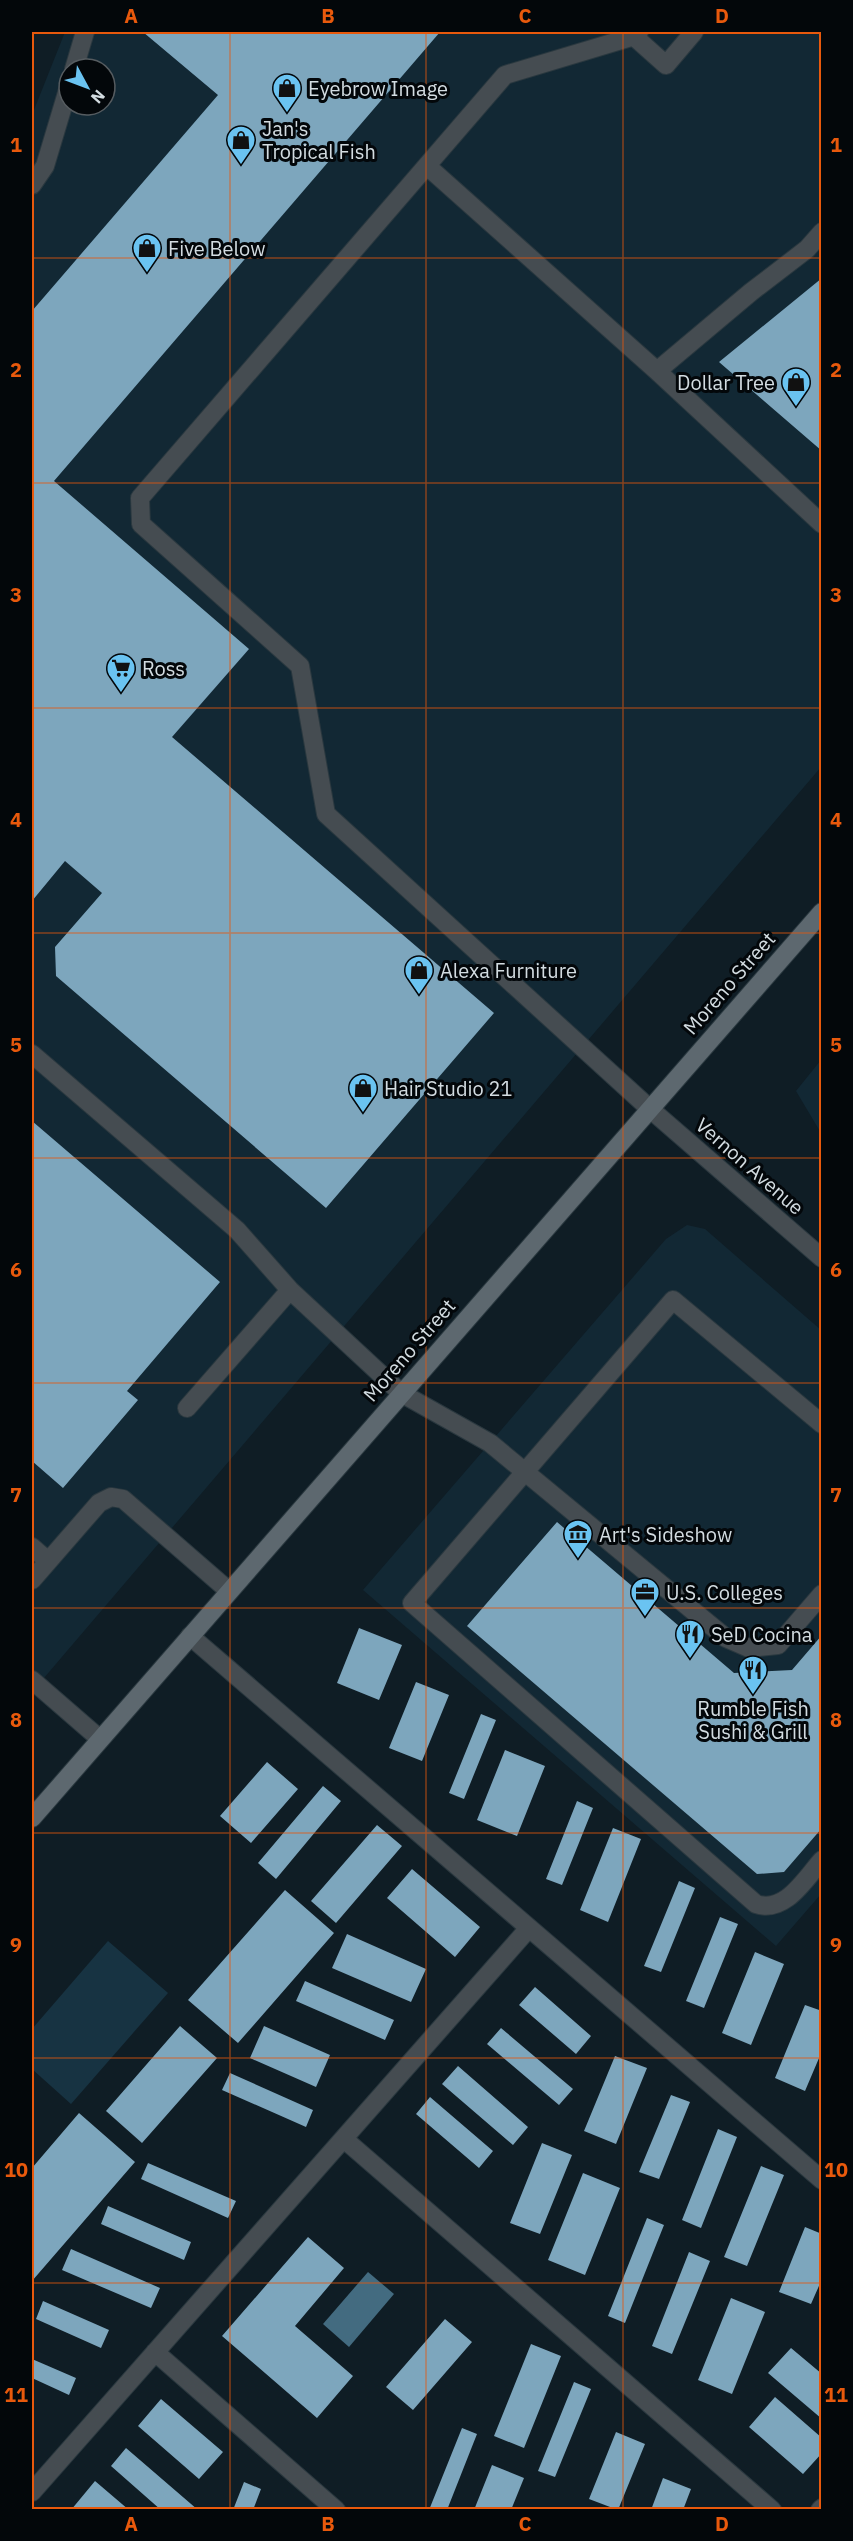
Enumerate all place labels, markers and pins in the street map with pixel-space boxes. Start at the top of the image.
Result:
shop icon: Eyebrow Image [271,72,303,114]
place label: Eyebrow Image [308,75,448,102]
place label: Jan's Tropical Fish [262,115,376,165]
shop icon: Jan's Tropical Fish [225,124,257,166]
shop icon: Five Below [131,232,163,274]
place label: Five Below [168,235,266,262]
shop icon: Dollar Tree [780,366,812,408]
place label: Dollar Tree [677,369,775,396]
supermarket icon: Ross [105,652,137,694]
place label: Ross [142,655,185,682]
shop icon: Alexa Furniture [403,954,435,996]
place label: Alexa Furniture [440,957,577,984]
shop icon: Hair Studio 21 [347,1072,379,1114]
place label: Hair Studio 21 [384,1075,512,1102]
museum icon: Art's Sideshow [562,1518,594,1560]
place label: Art's Sideshow [599,1521,732,1548]
office icon: U.S. Colleges [629,1576,661,1618]
place label: U.S. Colleges [666,1579,783,1606]
restaurant icon: SeD Cocina [674,1618,706,1660]
place label: SeD Cocina [711,1621,813,1648]
restaurant icon: Rumble Fish Sushi & Grill [737,1654,769,1696]
place label: Rumble Fish Sushi & Grill [697,1695,809,1745]

